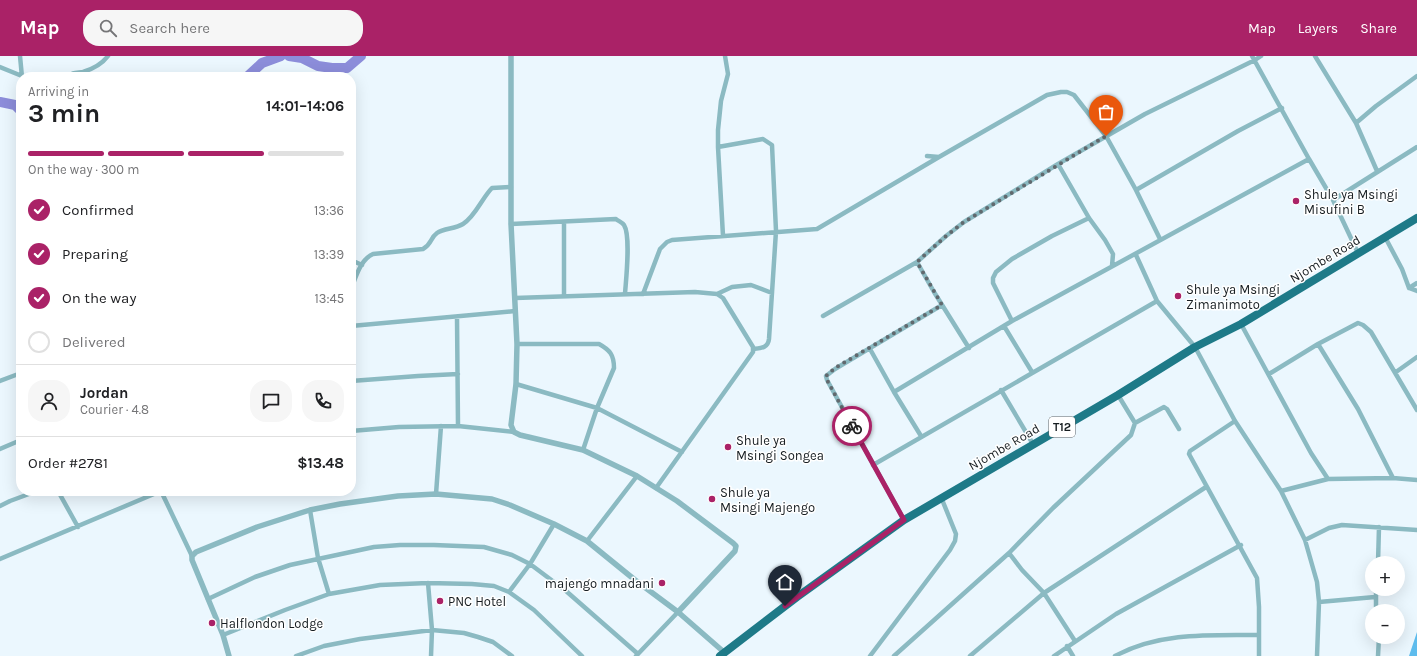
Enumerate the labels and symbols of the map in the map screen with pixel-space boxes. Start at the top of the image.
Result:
pin [1089,95,1123,136]
place label: Shule ya Msingi Misufini B [1304,187,1398,217]
marker: Shule ya Msingi Misufini B [1291,196,1301,206]
street label: Njombe Road [1287,232,1363,286]
place label: Shule ya Msingi Zimanimoto [1186,282,1280,312]
marker: Shule ya Msingi Zimanimoto [1173,291,1183,301]
courier [832,406,872,446]
road number: T12 [1049,417,1075,437]
street label: Njombe Road [966,421,1042,473]
place label: Shule ya Msingi Songea [736,433,824,463]
marker: Shule ya Msingi Songea [723,442,733,452]
place label: Shule ya Msingi Majengo [720,485,815,515]
marker: Shule ya Msingi Majengo [707,494,717,504]
pin [768,565,802,606]
place label: majengo mnadani [545,576,654,591]
marker: majengo mnadani [657,578,667,588]
place label: PNC Hotel [448,594,506,609]
marker: PNC Hotel [435,596,445,606]
place label: Halflondon Lodge [220,616,323,631]
marker: Halflondon Lodge [207,618,217,628]

